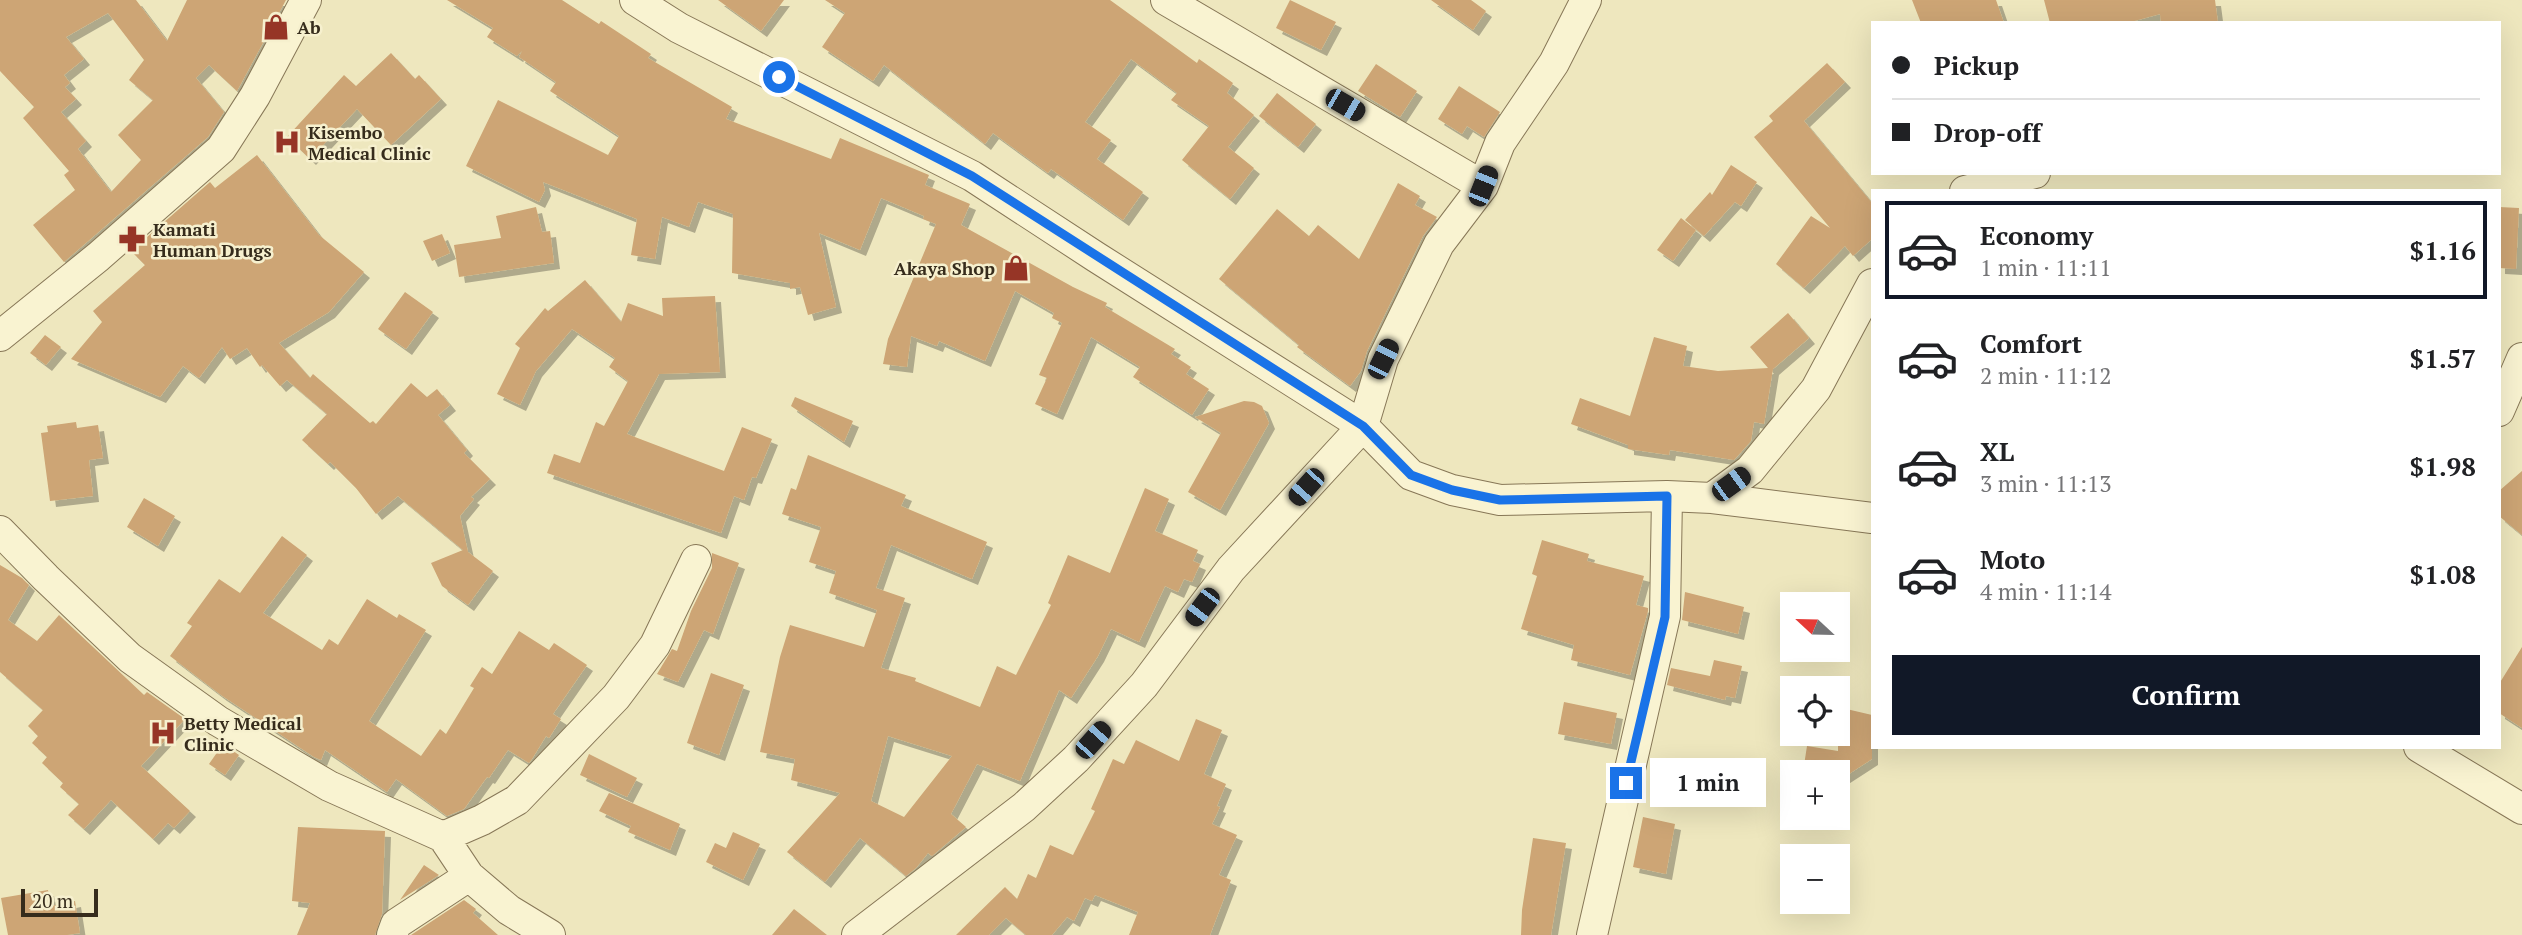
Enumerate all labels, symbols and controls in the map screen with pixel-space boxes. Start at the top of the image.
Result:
shop icon: Ab [261,12,291,42]
place label: Ab [297,15,321,39]
text: Pickup [1934,48,2019,82]
route start [763,61,795,93]
car [1322,85,1369,125]
text: Drop-off [1934,115,2041,149]
place label: Kisembo Medical Clinic [308,120,431,165]
hospital icon: Kisembo Medical Clinic [272,127,302,157]
car [1466,163,1501,209]
place label: Kamati Human Drugs [153,217,272,262]
text: Economy [1980,218,2093,252]
icon: car [1896,219,1959,282]
pharmacy icon: Kamati Human Drugs [117,224,147,254]
text: $1.16 [2410,233,2476,267]
text: 1 min · 11:11 [1980,252,2112,283]
shop icon: Akaya Shop [1001,253,1031,283]
place label: Akaya Shop [894,256,995,280]
text: Comfort [1980,326,2082,360]
icon: car [1896,327,1959,390]
car [1365,336,1402,382]
text: $1.57 [2410,341,2476,375]
text: 2 min · 11:12 [1980,360,2112,391]
text: XL [1980,434,2014,468]
icon: car [1896,435,1959,498]
text: $1.98 [2410,449,2476,483]
car [1708,463,1755,505]
car [1285,464,1328,510]
text: 3 min · 11:13 [1980,468,2112,499]
text: Moto [1980,542,2045,576]
icon: car [1896,543,1959,606]
text: $1.08 [2410,557,2476,591]
text: 4 min · 11:14 [1980,576,2112,607]
car [1181,584,1224,630]
north arrow [1780,592,1850,662]
map controls [1780,592,1850,914]
button: Confirm [1892,655,2480,735]
button: locate [1780,676,1850,746]
place label: Betty Medical Clinic [184,711,302,756]
car [1072,717,1115,763]
hospital icon: Betty Medical Clinic [148,718,178,748]
callout: 1 min [1650,758,1766,808]
button: + [1780,760,1850,830]
route end [1610,767,1642,799]
text: 1 min [1677,767,1739,798]
button: − [1780,844,1850,914]
scale bar [21,886,98,918]
text: 20 m [32,888,73,913]

